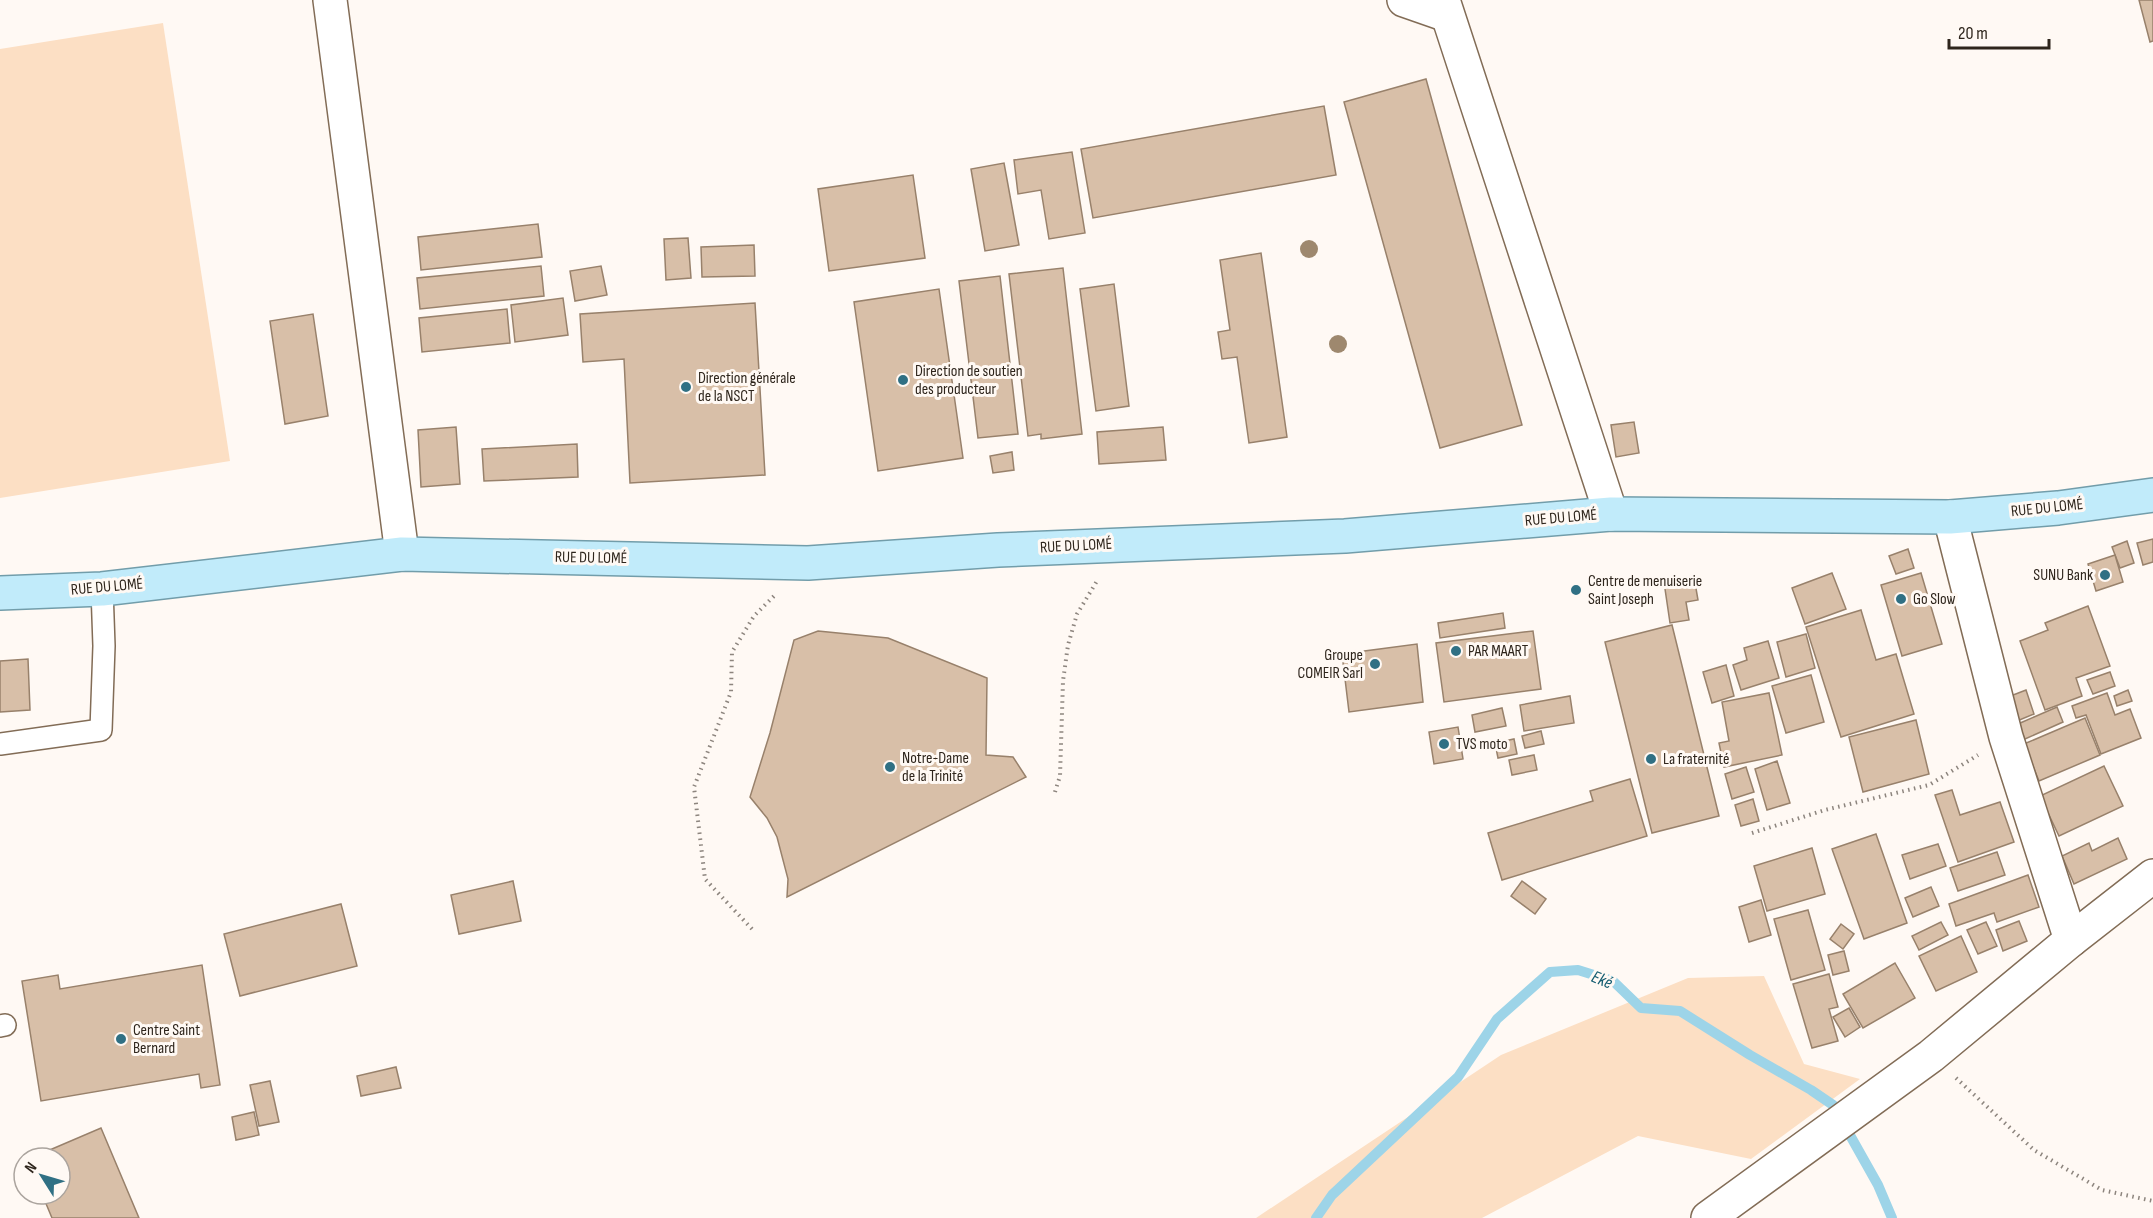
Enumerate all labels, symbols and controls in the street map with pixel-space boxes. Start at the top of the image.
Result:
scale bar [1949,12,2050,50]
text: 20 m [1958,23,1988,44]
place label: Direction de soutien des producteur [915,362,1023,399]
place label: Direction générale de la NSCT [698,369,796,406]
marker: Direction de soutien des producteur [896,373,910,387]
marker: Direction générale de la NSCT [679,380,693,394]
street label: RUE DU LOMÉ [2010,495,2084,521]
street label: RUE DU LOMÉ [1524,505,1598,531]
street label: RUE DU LOMÉ [1039,535,1113,557]
street label: RUE DU LOMÉ [555,548,627,568]
place label: SUNU Bank [2033,566,2093,585]
marker: SUNU Bank [2098,568,2112,582]
place label: Centre de menuiserie Saint Joseph [1588,572,1702,609]
street label: RUE DU LOMÉ [70,574,144,600]
marker: Centre de menuiserie Saint Joseph [1569,583,1583,597]
place label: Go Slow [1913,590,1956,609]
marker: Go Slow [1894,592,1908,606]
place label: PAR MAART [1468,642,1529,661]
marker: PAR MAART [1449,644,1463,658]
place label: Groupe COMEIR Sarl [1298,646,1363,683]
marker: Groupe COMEIR Sarl [1368,657,1382,671]
place label: TVS moto [1456,735,1508,754]
marker: TVS moto [1437,737,1451,751]
place label: Notre-Dame de la Trinité [902,749,969,786]
place label: La fraternité [1663,750,1730,769]
marker: La fraternité [1644,752,1658,766]
marker: Notre-Dame de la Trinité [883,760,897,774]
water label: Eké [1588,966,1616,994]
place label: Centre Saint Bernard [133,1021,200,1058]
marker: Centre Saint Bernard [114,1032,128,1046]
north arrow [12,1146,72,1206]
text: N [21,1159,41,1177]

